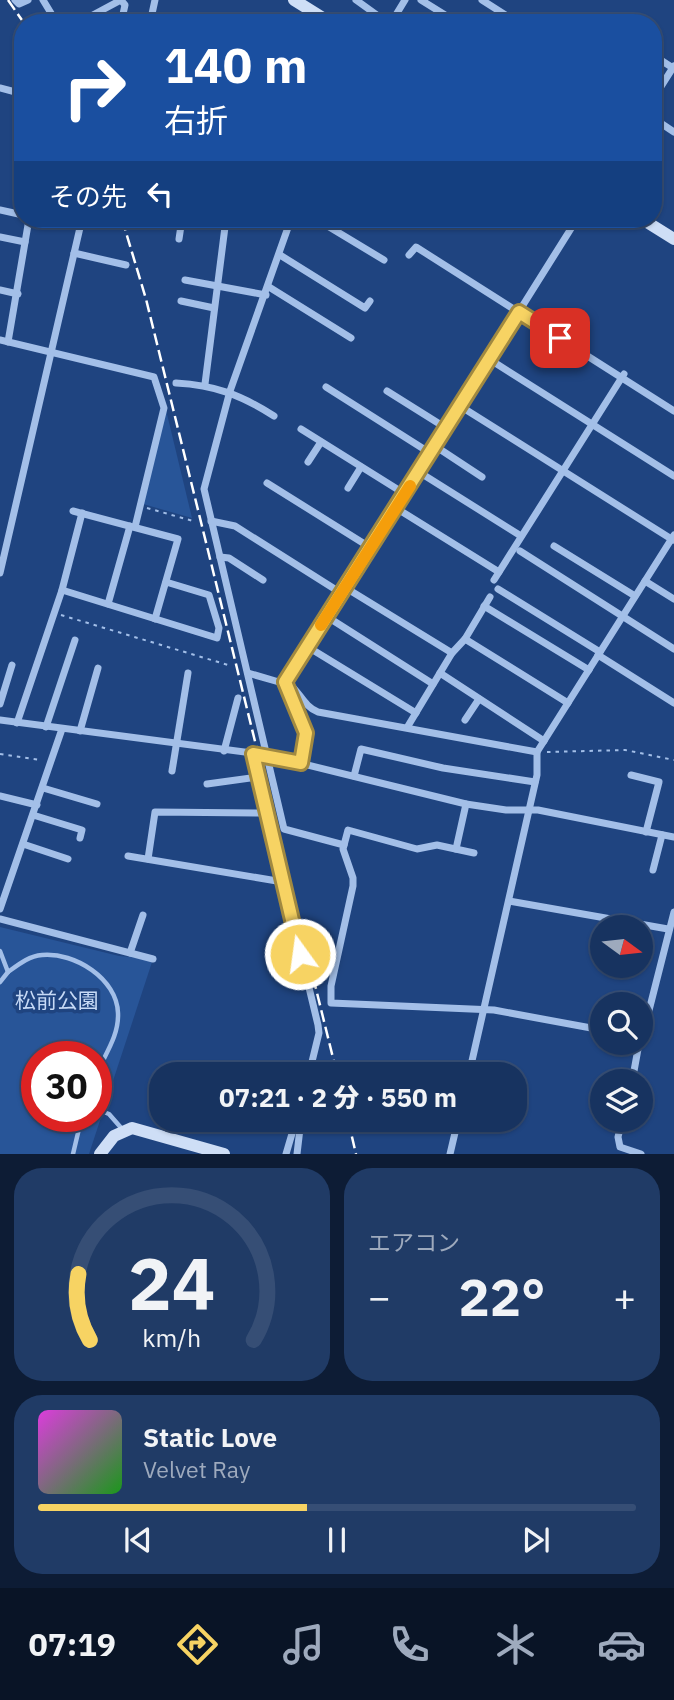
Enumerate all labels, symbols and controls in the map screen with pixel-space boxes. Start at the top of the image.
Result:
text: 140 m [164,33,308,96]
icon: right [49,42,140,133]
text: 右折 [164,99,228,141]
icon: left [141,175,179,213]
text: その先 [49,179,127,213]
pin [530,308,590,368]
icon: arrive [541,319,579,357]
north arrow [590,915,653,978]
map controls [590,915,653,1132]
position arrow [263,917,337,991]
park label: 松前公園 [15,986,99,1014]
button: search [590,992,653,1055]
speed limit sign: 30 [21,1041,112,1132]
button: layers [590,1069,653,1132]
text: 07:21 · 2 分 · 550 m [219,1080,457,1114]
text: エアコン [368,1227,460,1257]
text: 24 [128,1236,216,1331]
text: 22° [459,1263,545,1330]
text: − [368,1272,391,1321]
text: + [613,1272,636,1321]
text: km/h [143,1321,201,1354]
text: Static Love [143,1420,277,1454]
text: Velvet Ray [143,1454,250,1484]
icon: previous [119,1521,157,1559]
icon: pause [318,1521,356,1559]
icon: next [517,1521,555,1559]
icon: directions [173,1620,222,1669]
icon: music [279,1620,328,1669]
icon: phone [385,1620,434,1669]
icon: climate [491,1620,540,1669]
icon: car [597,1620,646,1669]
text: 07:19 [28,1623,116,1665]

